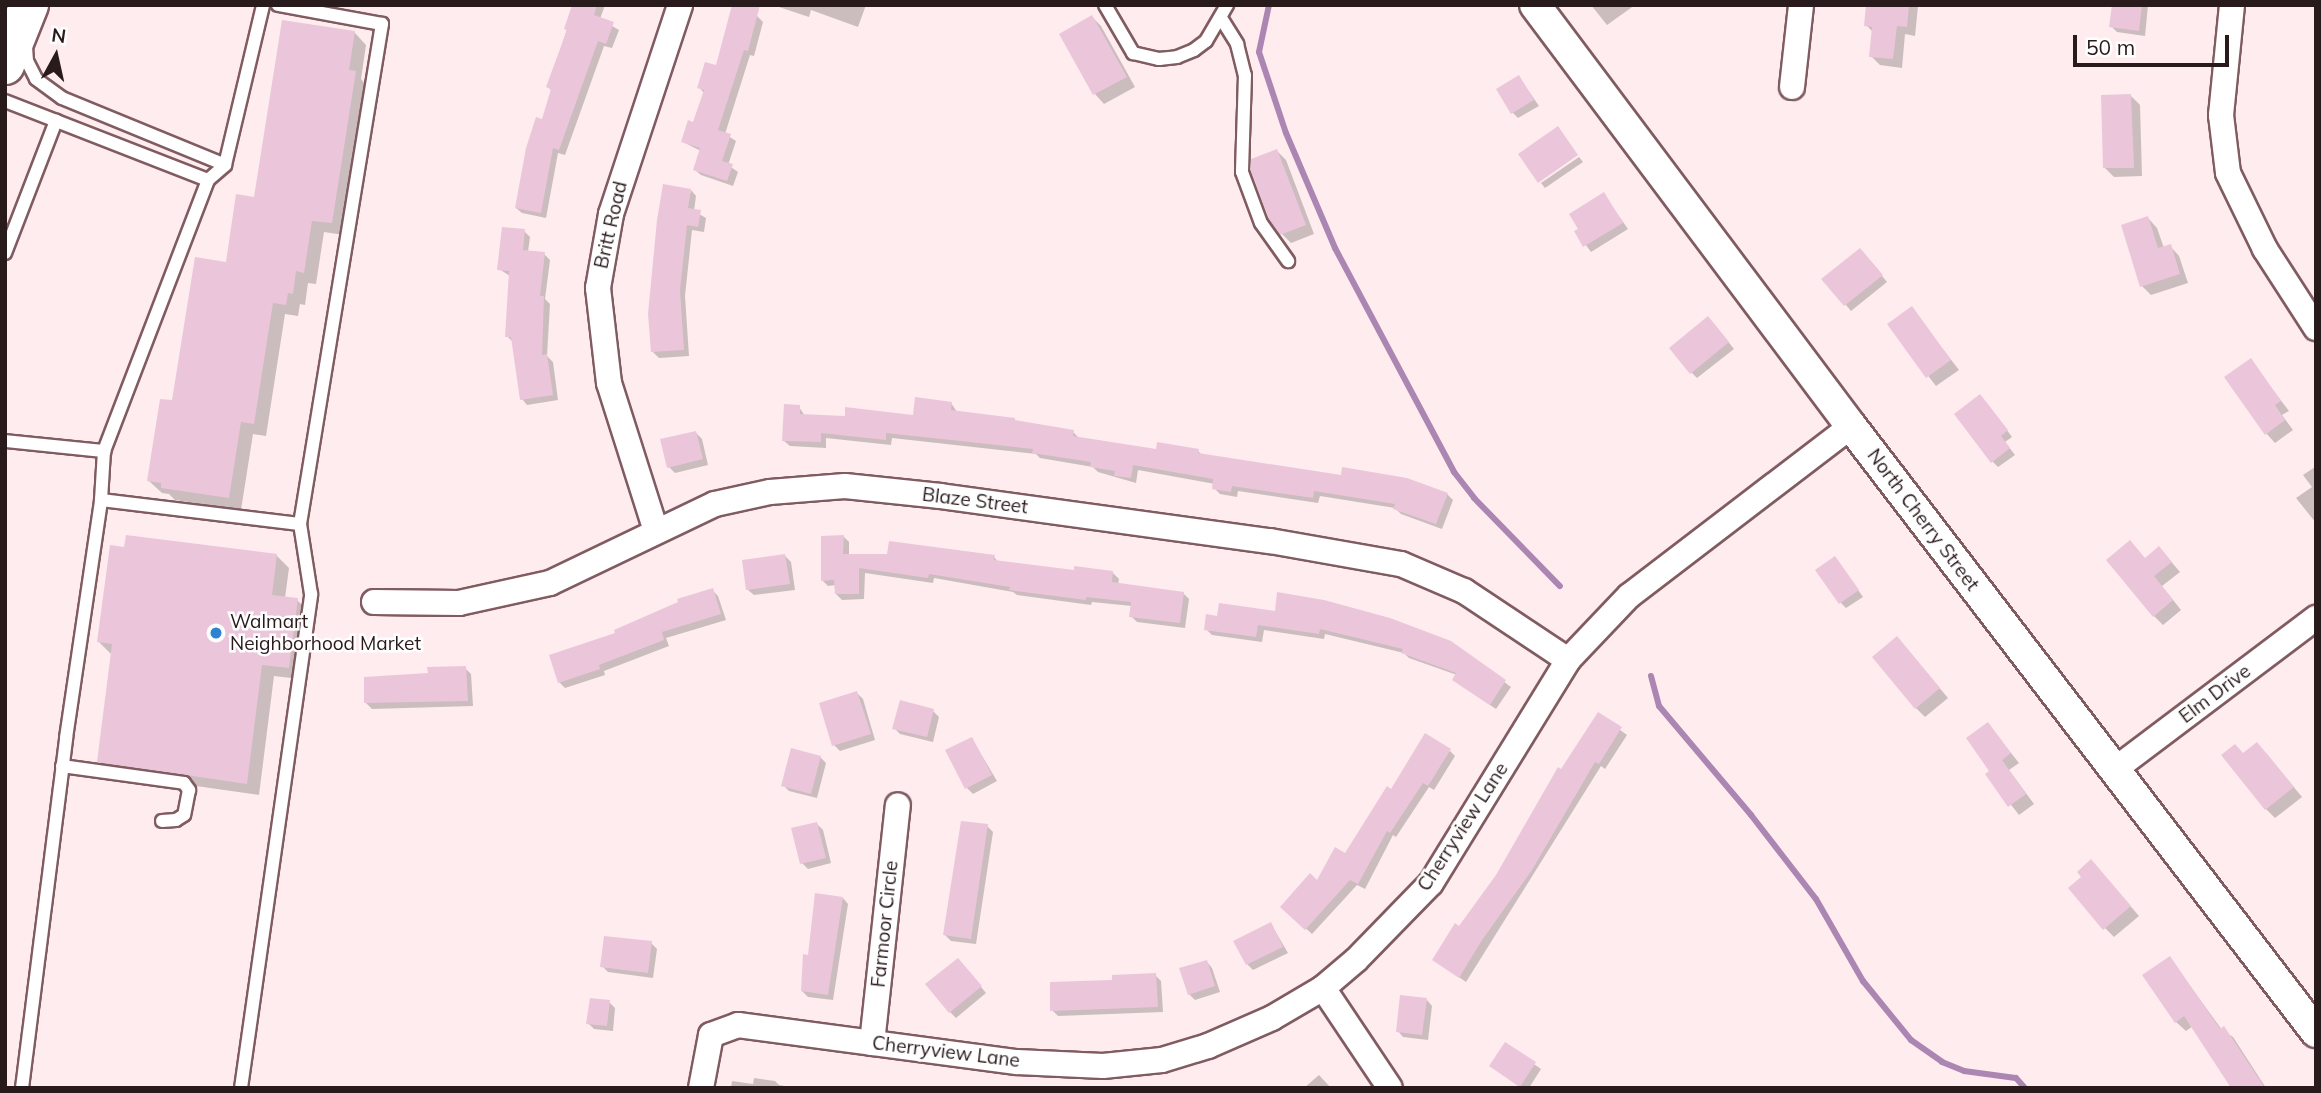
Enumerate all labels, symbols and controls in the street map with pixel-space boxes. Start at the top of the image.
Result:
north arrow [21,21,91,91]
scale bar [2076,21,2232,65]
text: N [50,22,68,48]
text: 50 m [2086,34,2135,60]
street label: Britt Road [590,179,632,271]
street label: North Cherry Street [1862,445,1984,595]
street label: Blaze Street [921,483,1029,519]
place label: Walmart Neighborhood Market [230,611,421,655]
marker: Walmart Neighborhood Market [208,625,224,641]
street label: Elm Drive [2175,660,2255,728]
street label: Cherryview Lane [1413,758,1513,896]
street label: Farmoor Circle [867,859,903,989]
street label: Cherryview Lane [871,1032,1021,1072]

